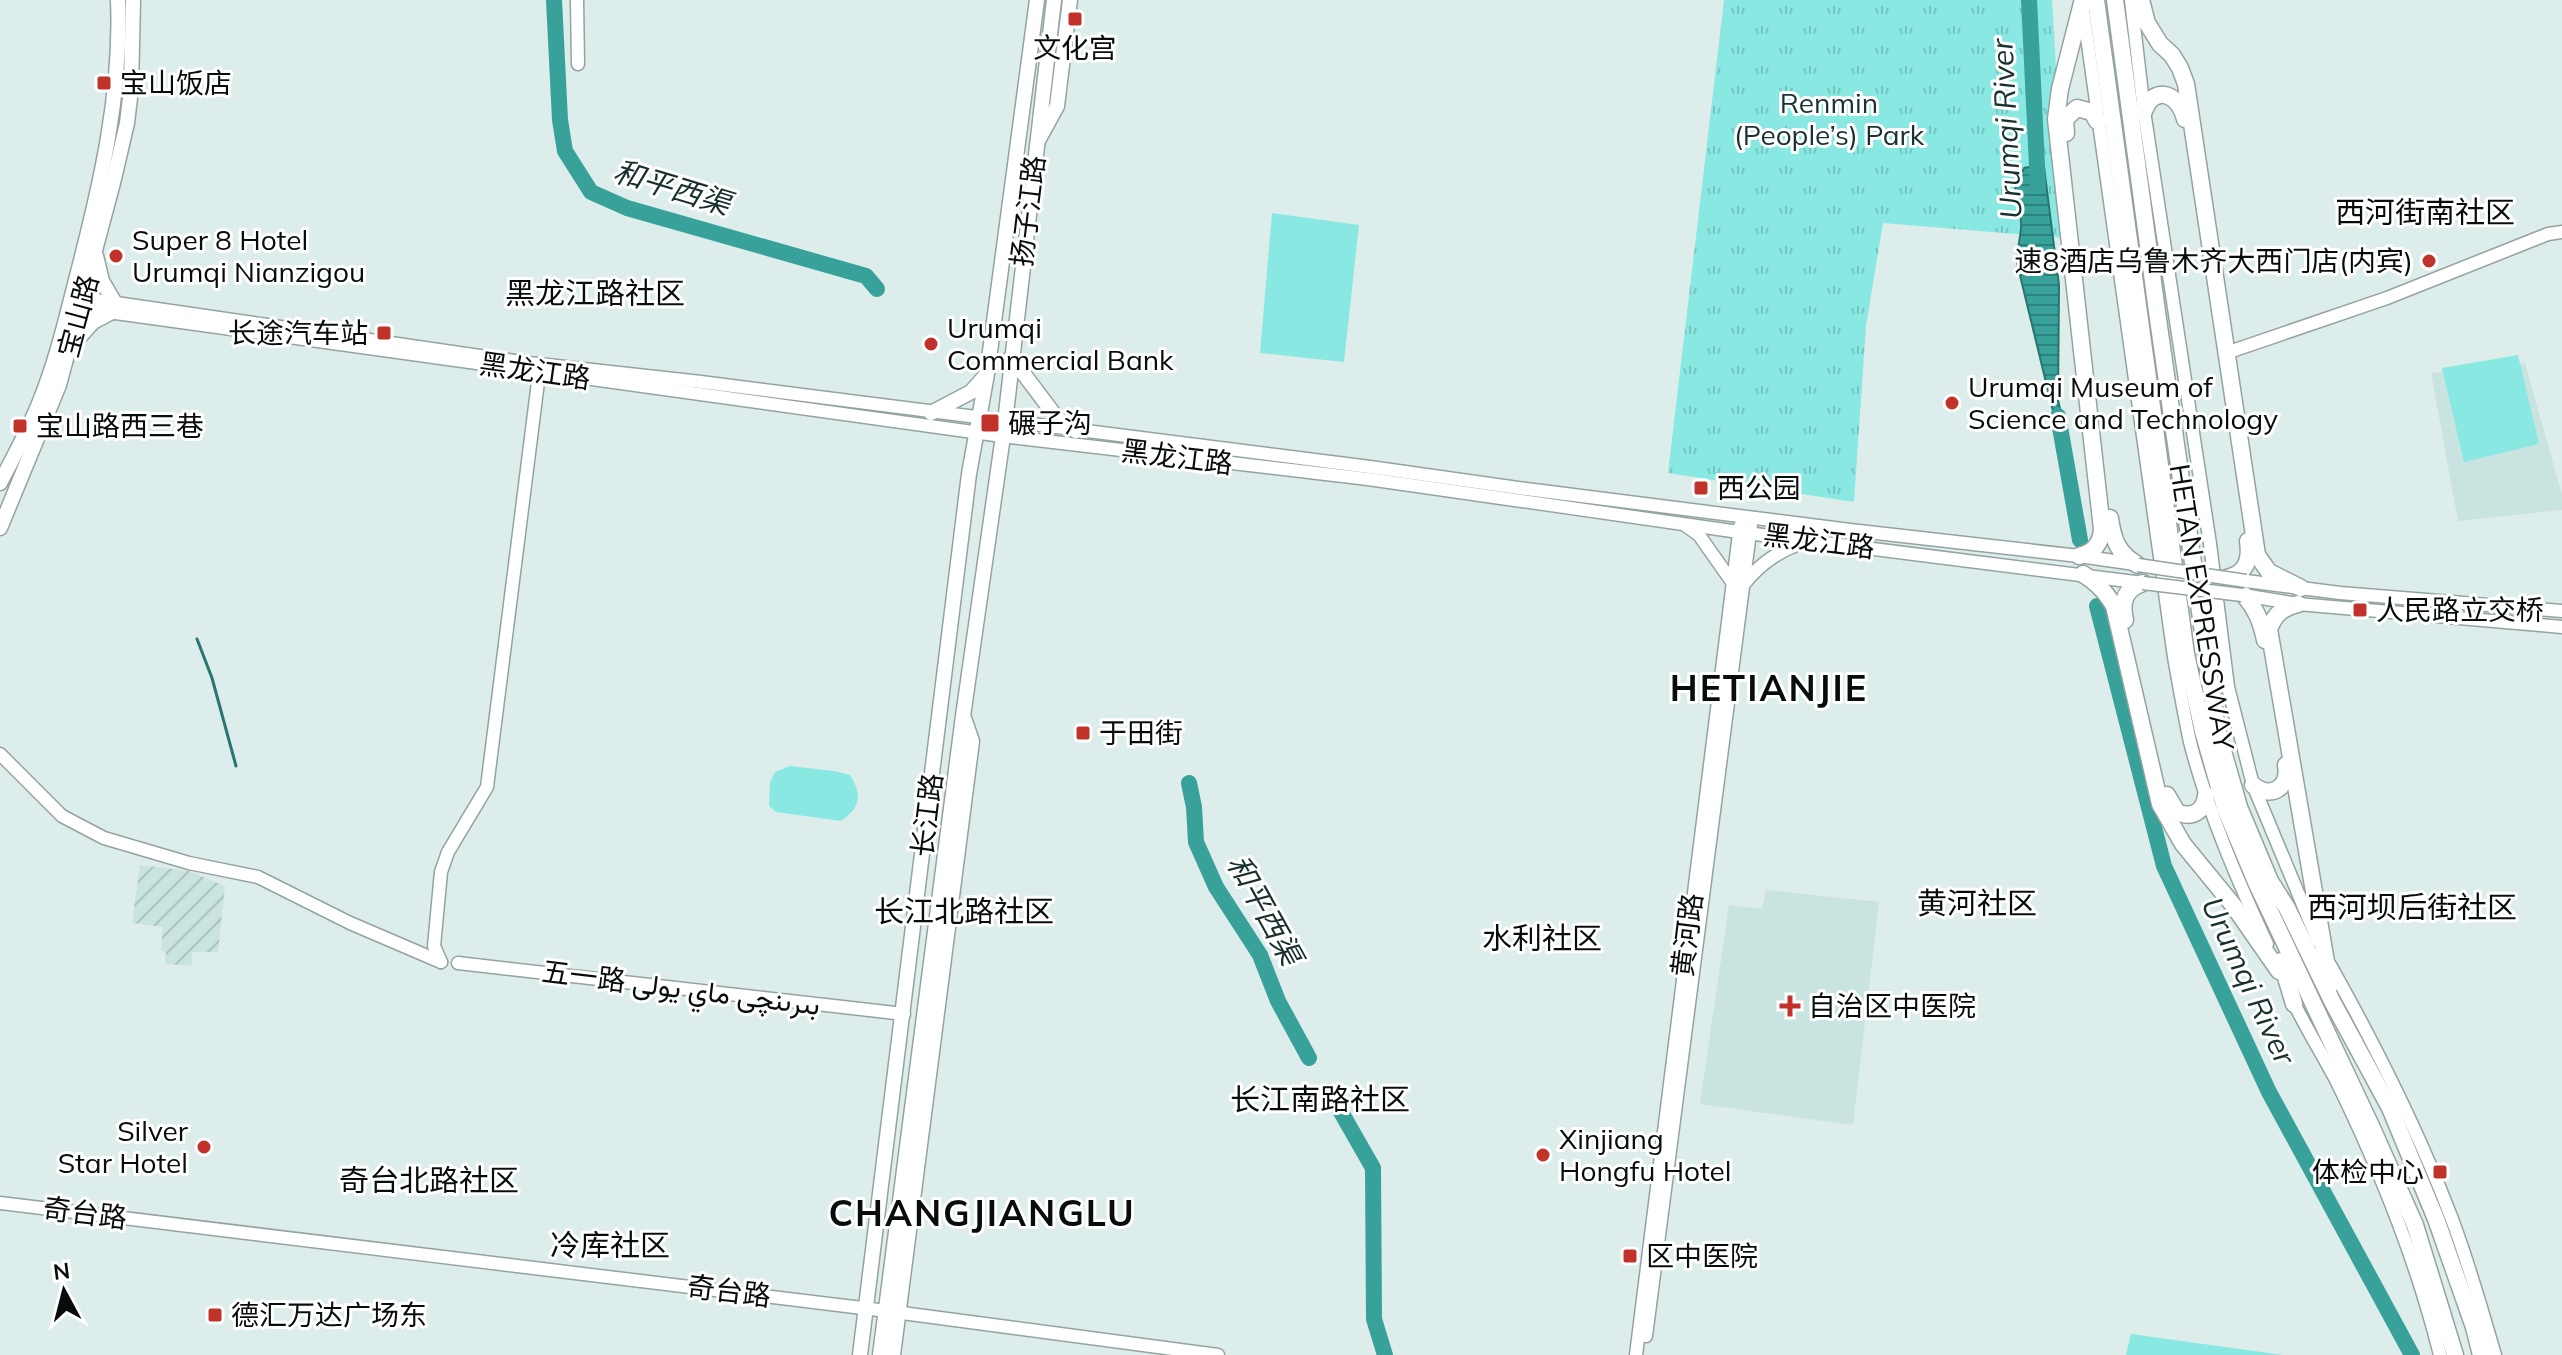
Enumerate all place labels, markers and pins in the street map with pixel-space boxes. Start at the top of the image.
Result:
marker: 文化宫 [1066,10,1084,28]
place label: 文化宫 [1033,30,1117,65]
place label: 宝山饭店 [120,65,232,100]
marker: 宝山饭店 [95,74,113,92]
place label: Super 8 Hotel Urumqi Nianzigou [132,222,365,289]
place label: 速8酒店乌鲁木齐大西门店(内宾) [2014,243,2413,278]
marker: Super 8 Hotel Urumqi Nianzigou [107,247,125,265]
marker: 速8酒店乌鲁木齐大西门店(内宾) [2420,252,2438,270]
place label: Urumqi Commercial Bank [947,310,1174,377]
place label: 长途汽车站 [228,315,368,350]
marker: 长途汽车站 [375,324,393,342]
marker: Urumqi Commercial Bank [922,335,940,353]
place label: Urumqi Museum of Science and Technology [1968,369,2278,436]
marker: Urumqi Museum of Science and Technology [1943,394,1961,412]
place label: 碾子沟 [1008,405,1092,440]
place label: 宝山路西三巷 [36,408,204,443]
marker: 碾子沟 [979,412,1001,434]
marker: 宝山路西三巷 [11,417,29,435]
place label: 西公园 [1717,470,1801,505]
marker: 西公园 [1692,479,1710,497]
place label: 人民路立交桥 [2376,592,2544,627]
marker: 人民路立交桥 [2351,601,2369,619]
place label: 于田街 [1099,715,1183,750]
marker: 于田街 [1074,724,1092,742]
place label: 自治区中医院 [1808,988,1976,1023]
marker: 自治区中医院 [1779,995,1801,1017]
place label: Silver Star Hotel [58,1113,189,1180]
place label: Xinjiang Hongfu Hotel [1559,1121,1732,1188]
marker: Silver Star Hotel [195,1138,213,1156]
marker: Xinjiang Hongfu Hotel [1534,1146,1552,1164]
place label: 体检中心 [2312,1154,2424,1189]
marker: 体检中心 [2431,1163,2449,1181]
place label: 区中医院 [1646,1238,1758,1273]
marker: 区中医院 [1621,1247,1639,1265]
place label: 德汇万达广场东 [231,1297,427,1332]
marker: 德汇万达广场东 [206,1306,224,1324]

